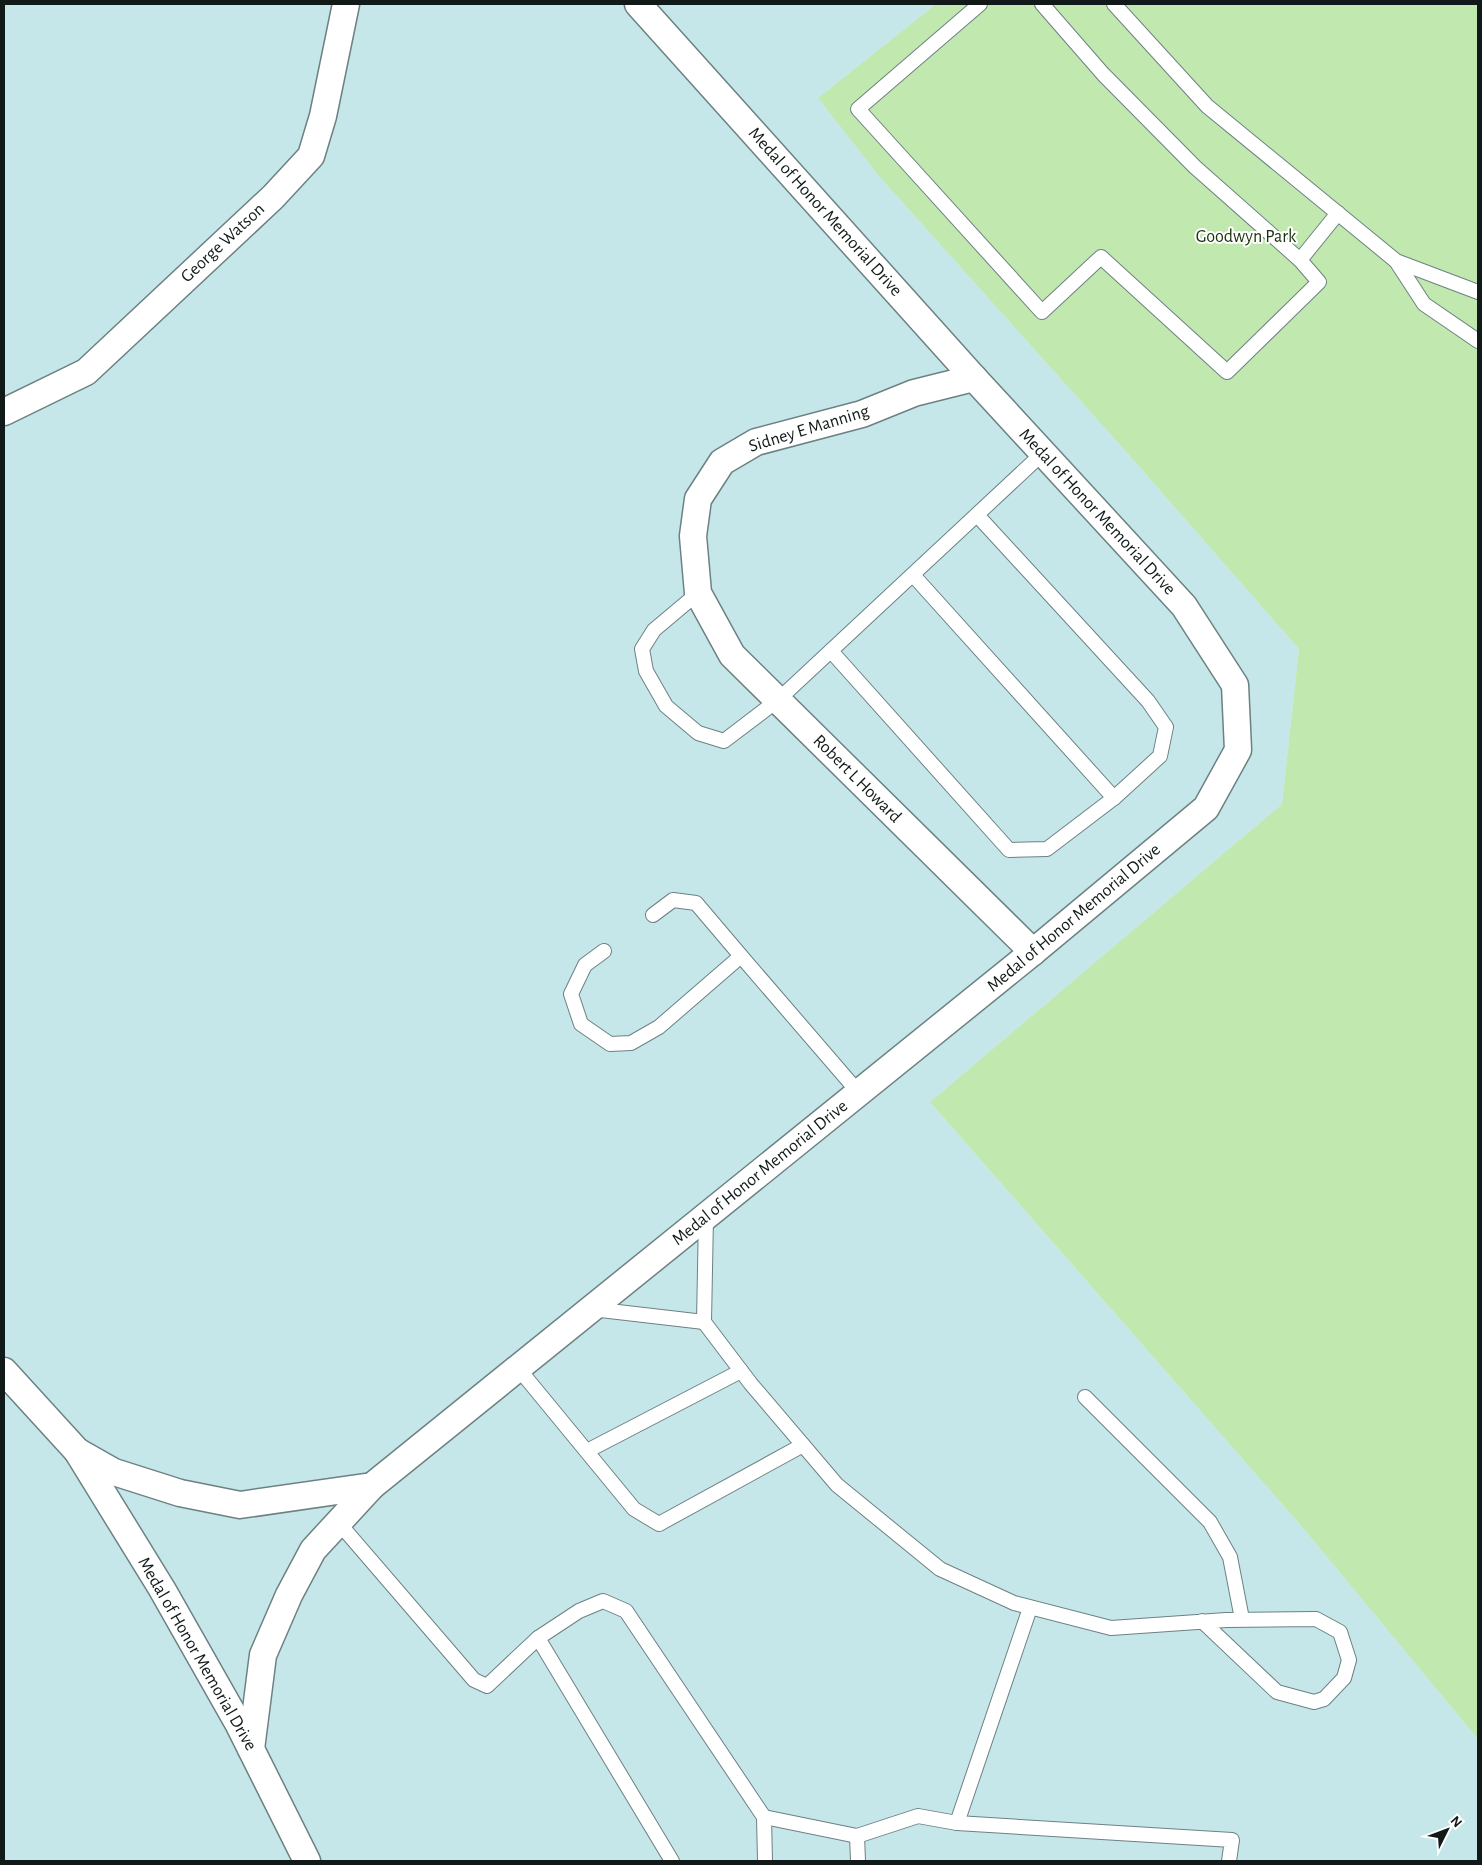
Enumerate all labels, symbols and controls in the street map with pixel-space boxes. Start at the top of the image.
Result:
street label: Medal of Honor Memorial Drive [745,124,905,300]
street label: George Watson [178,200,268,286]
park label: Goodwyn Park [1196,228,1297,246]
street label: Sidney E Manning [747,402,872,456]
street label: Medal of Honor Memorial Drive [1015,425,1179,599]
street label: Robert L Howard [809,731,905,827]
street label: Medal of Honor Memorial Drive [984,840,1164,996]
street label: Medal of Honor Memorial Drive [669,1097,851,1249]
street label: Medal of Honor Memorial Drive [134,1554,260,1754]
north arrow [1422,1805,1472,1855]
text: N [1447,1814,1464,1830]

